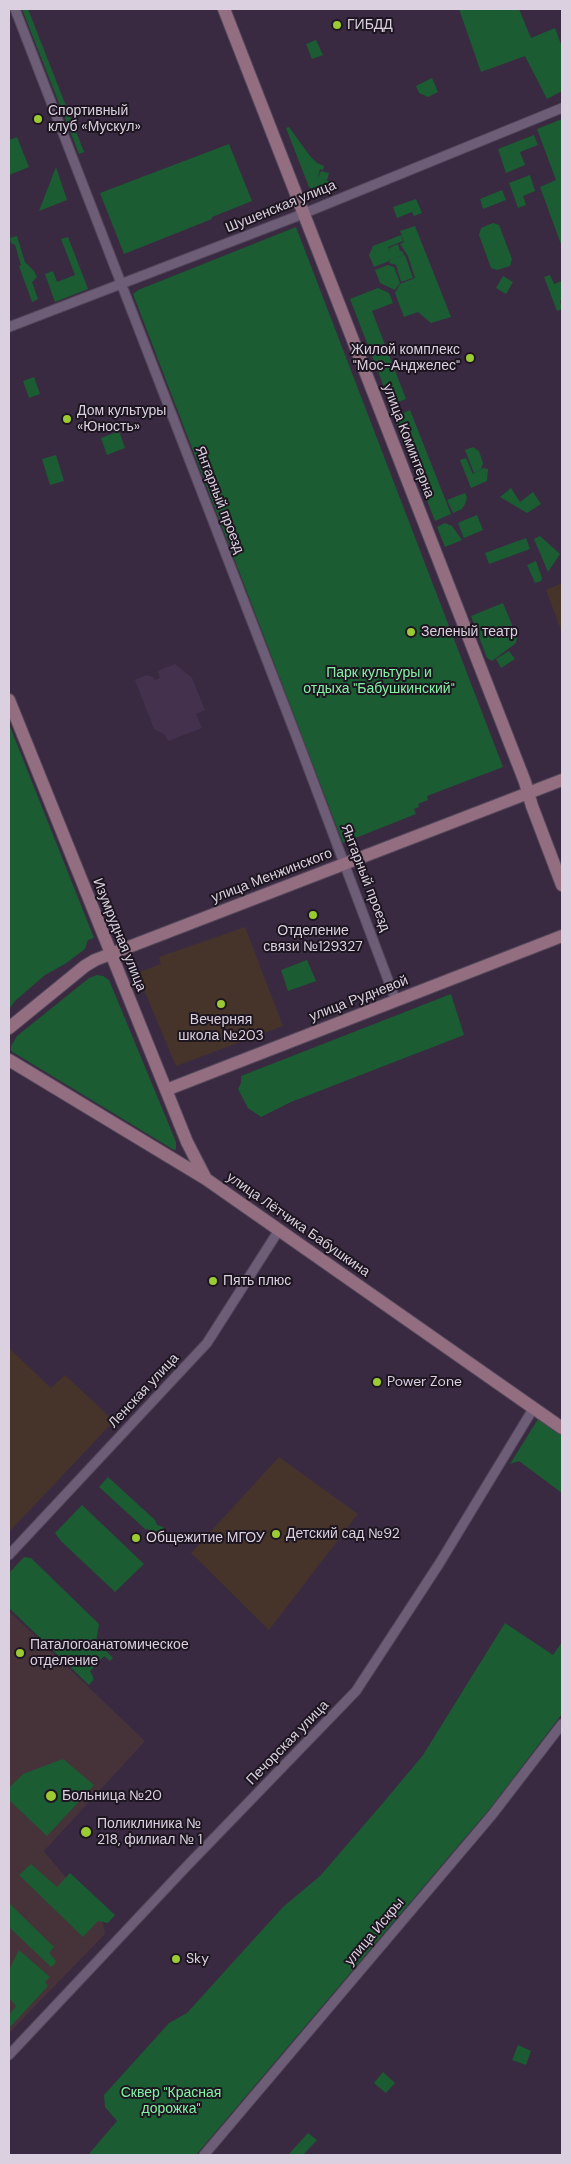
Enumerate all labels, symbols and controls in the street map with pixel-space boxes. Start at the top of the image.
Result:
place label: ГИБДД [347,17,393,33]
marker: ГИБДД [331,19,343,31]
place label: Спортивный клуб «Мускул» [48,103,141,136]
marker: Спортивный клуб «Мускул» [32,113,44,125]
street label: Шушенская улица [223,177,339,237]
place label: Жилой комплекс "Мос-Анджелес" [351,342,460,374]
marker: Жилой комплекс "Мос-Анджелес" [464,352,476,364]
street label: улица Коминтерна [379,382,437,500]
place label: Дом культуры «Юность» [77,403,166,436]
marker: Дом культуры «Юность» [61,413,73,425]
street label: Янтарный проезд [191,444,247,556]
place label: Зеленый театр [421,624,518,640]
marker: Зеленый театр [405,626,417,638]
park label: Парк культуры и отдыха "Бабушкинский" [303,665,455,698]
street label: Янтарный проезд [337,822,393,934]
street label: улица Менжинского [209,845,335,907]
street label: Изумрудная улица [89,876,149,994]
marker: Отделение связи №129327 [307,909,319,921]
place label: Отделение связи №129327 [263,923,363,956]
street label: улица Рудневой [307,972,411,1026]
marker: Вечерняя школа №203 [215,998,227,1010]
place label: Вечерняя школа №203 [178,1012,264,1044]
street label: улица Лётчика Бабушкина [223,1169,373,1281]
place label: Пять плюс [223,1273,291,1289]
marker: Пять плюс [207,1275,219,1287]
street label: Ленская улица [105,1350,183,1432]
place label: Power Zone [387,1374,462,1390]
marker: Power Zone [371,1376,383,1388]
place label: Детский сад №92 [286,1526,400,1542]
marker: Детский сад №92 [270,1528,282,1540]
place label: Общежитие МГОУ [146,1530,265,1546]
marker: Общежитие МГОУ [130,1532,142,1544]
place label: Паталогоанатомическое отделение [30,1637,189,1670]
marker: Паталогоанатомическое отделение [14,1647,26,1659]
street label: Печорская улица [243,1697,333,1789]
place label: Больница №20 [62,1788,162,1804]
marker: Больница №20 [44,1789,58,1803]
place label: Поликлиника № 218, филиал № 1 [97,1816,202,1848]
marker: Поликлиника № 218, филиал № 1 [79,1825,93,1839]
street label: улица Искры [342,1895,408,1969]
place label: Sky [186,1951,209,1967]
marker: Sky [170,1953,182,1965]
park label: Сквер "Красная дорожка" [121,2085,221,2118]

